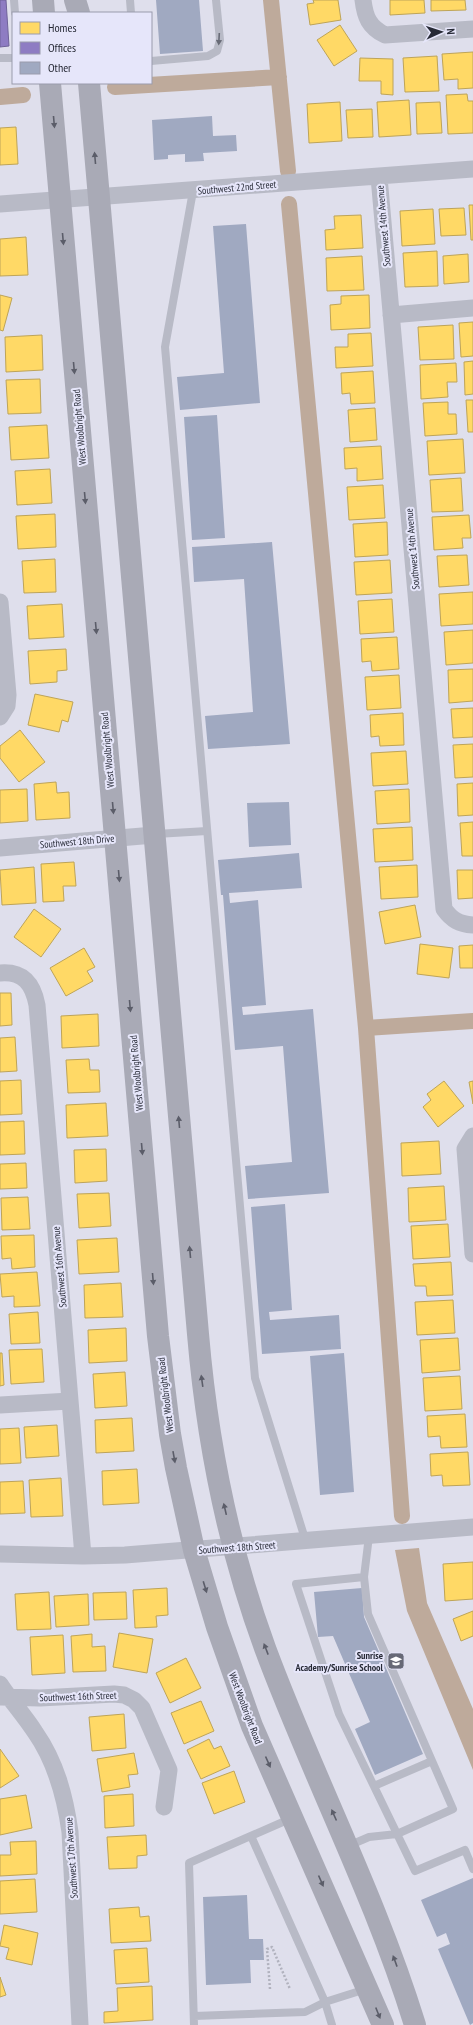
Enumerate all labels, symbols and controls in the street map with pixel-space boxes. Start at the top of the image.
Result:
legend [12,12,152,84]
north arrow [421,12,461,52]
text: Homes [48,20,76,35]
text: N [444,28,458,35]
one-way arrow [215,33,222,45]
text: Offices [48,40,76,55]
text: Other [48,60,72,75]
one-way arrow [50,116,57,128]
one-way arrow [92,152,99,164]
street label: Southwest 22nd Street [197,178,277,197]
street label: Southwest 14th Avenue [373,185,394,267]
one-way arrow [60,233,67,245]
one-way arrow [71,362,78,374]
street label: West Woolbright Road [70,389,89,465]
one-way arrow [82,492,89,504]
street label: Southwest 14th Avenue [402,508,423,590]
one-way arrow [93,622,100,634]
street label: West Woolbright Road [98,712,117,788]
one-way arrow [109,802,116,814]
street label: Southwest 18th Drive [39,832,115,851]
one-way arrow [115,870,122,882]
one-way arrow [126,1000,133,1012]
street label: West Woolbright Road [127,1035,146,1111]
one-way arrow [176,1116,183,1128]
one-way arrow [139,1143,146,1155]
street label: Southwest 16th Avenue [49,1226,70,1308]
one-way arrow [187,1246,194,1258]
one-way arrow [150,1273,157,1285]
street label: West Woolbright Road [154,1357,177,1433]
one-way arrow [199,1375,205,1387]
one-way arrow [171,1451,177,1463]
one-way arrow [222,1503,228,1515]
street label: Southwest 18th Street [198,1538,276,1557]
one-way arrow [202,1582,208,1594]
one-way arrow [263,1643,269,1655]
place label: Sunrise Academy/Sunrise School [295,1649,384,1674]
school or university icon: Sunrise Academy/Sunrise School [386,1651,406,1671]
street label: West Woolbright Road [226,1670,265,1746]
street label: Southwest 16th Street [39,1689,117,1704]
one-way arrow [265,1756,271,1768]
one-way arrow [331,1810,337,1821]
street label: Southwest 17th Avenue [62,1817,81,1899]
one-way arrow [318,1875,324,1886]
one-way arrow [391,1955,397,1967]
one-way arrow [375,2007,381,2018]

